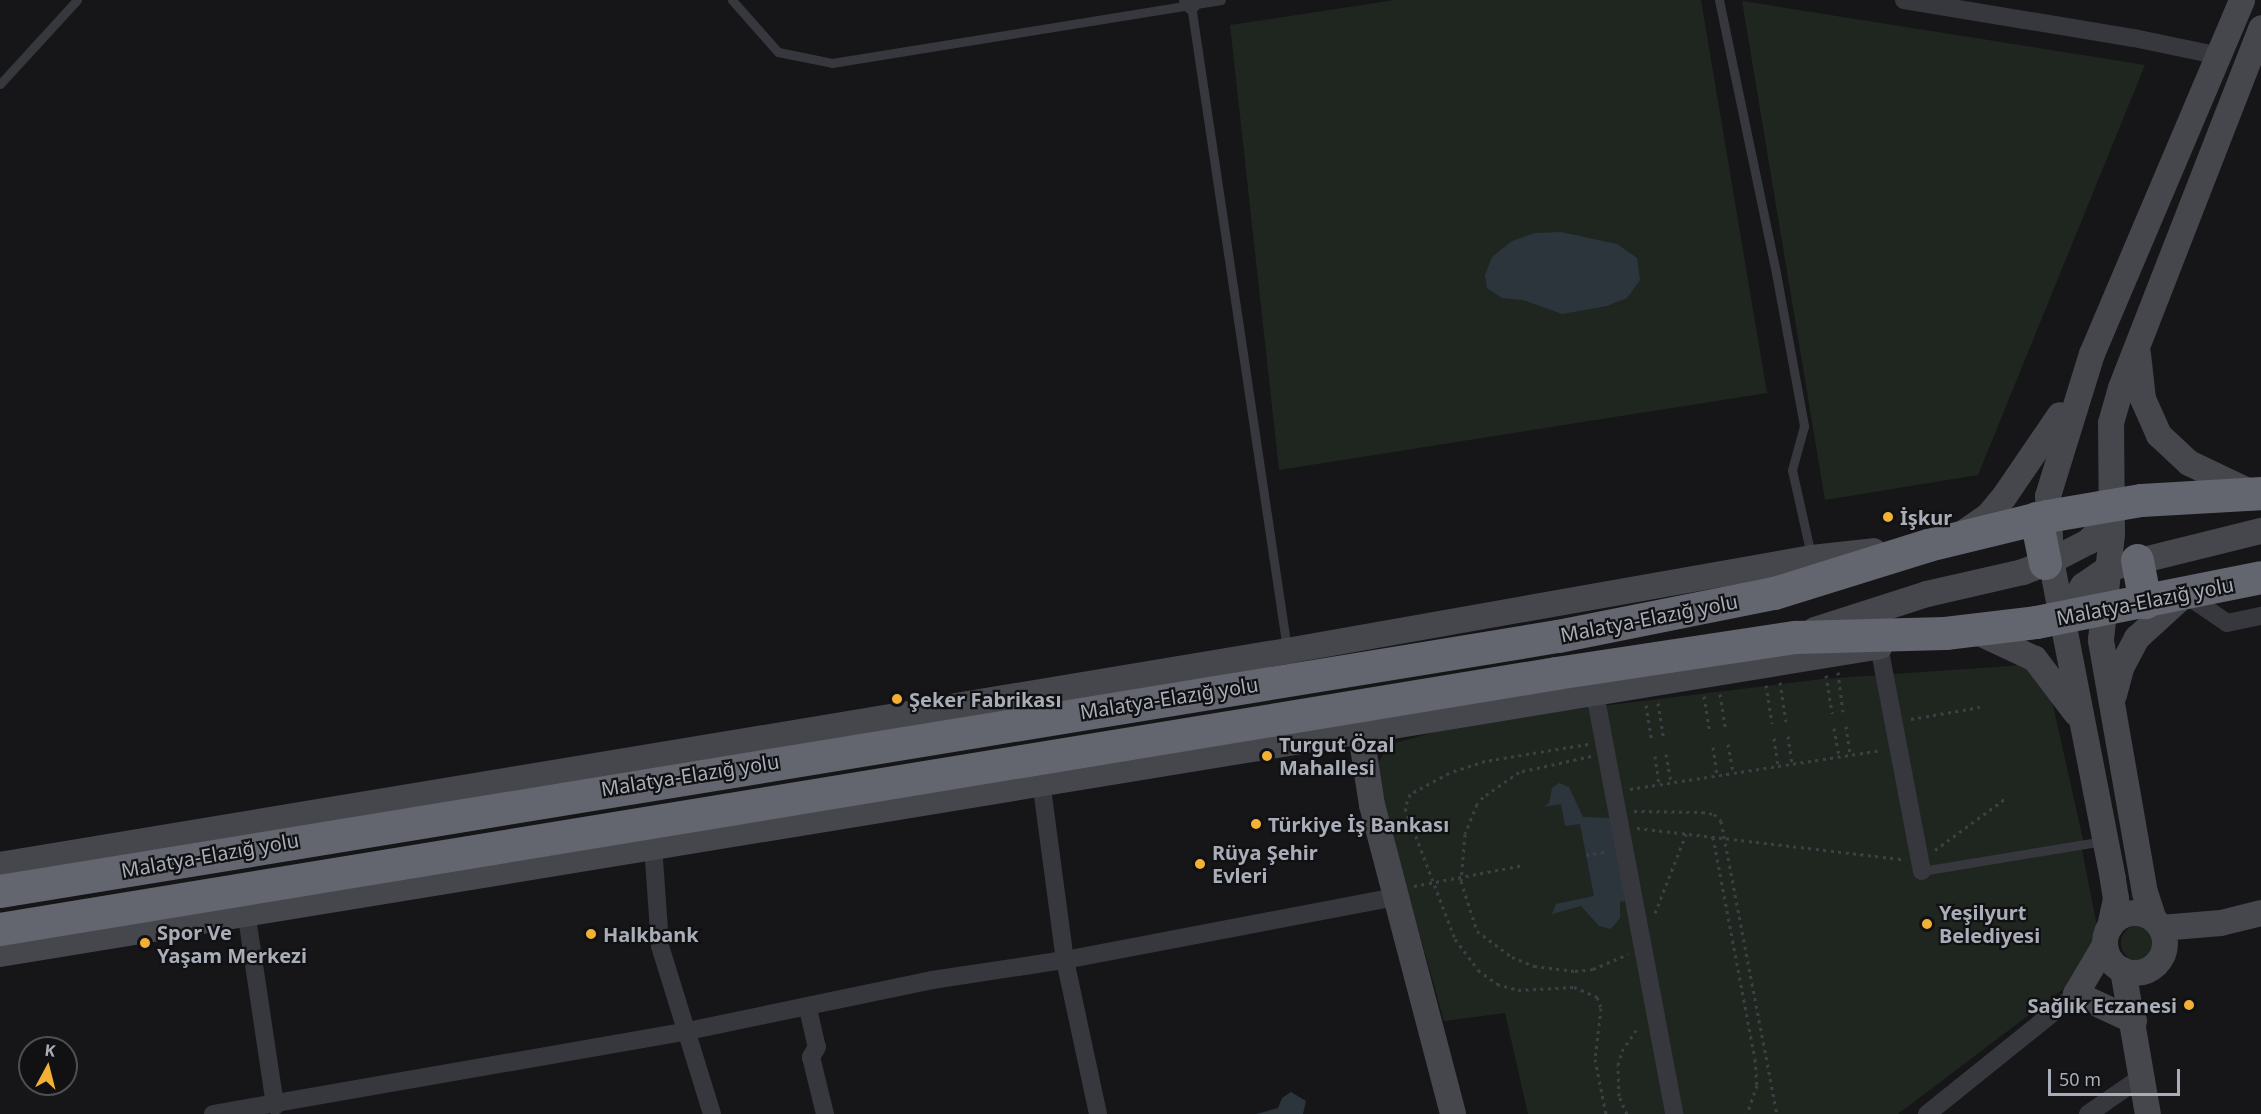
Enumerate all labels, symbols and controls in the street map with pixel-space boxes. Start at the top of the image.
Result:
place label: İşkur [1900,505,1952,529]
marker: İşkur [1881,510,1895,524]
street label: Malatya-Elazığ yolu [2054,572,2236,630]
street label: Malatya-Elazığ yolu [1558,589,1740,647]
street label: Malatya-Elazığ yolu [1078,672,1260,724]
place label: Şeker Fabrikası [909,687,1061,711]
marker: Şeker Fabrikası [890,692,904,706]
place label: Turgut Özal Mahallesi [1279,732,1394,779]
street label: Malatya-Elazığ yolu [599,749,781,801]
marker: Turgut Özal Mahallesi [1260,749,1274,763]
place label: Türkiye İş Bankası [1268,812,1449,836]
marker: Türkiye İş Bankası [1249,817,1263,831]
street label: Malatya-Elazığ yolu [119,828,301,882]
place label: Rüya Şehir Evleri [1212,840,1318,887]
marker: Rüya Şehir Evleri [1193,857,1207,871]
place label: Yeşilyurt Belediyesi [1939,900,2040,947]
marker: Yeşilyurt Belediyesi [1920,917,1934,931]
place label: Spor Ve Yaşam Merkezi [157,920,307,967]
place label: Halkbank [603,922,699,946]
marker: Halkbank [584,927,598,941]
marker: Spor Ve Yaşam Merkezi [138,936,152,950]
place label: Sağlık Eczanesi [2028,993,2177,1017]
marker: Sağlık Eczanesi [2182,998,2196,1012]
north arrow [18,1036,78,1096]
text: K [43,1039,57,1062]
scale bar [2051,1057,2183,1095]
text: 50 m [2059,1067,2101,1091]

